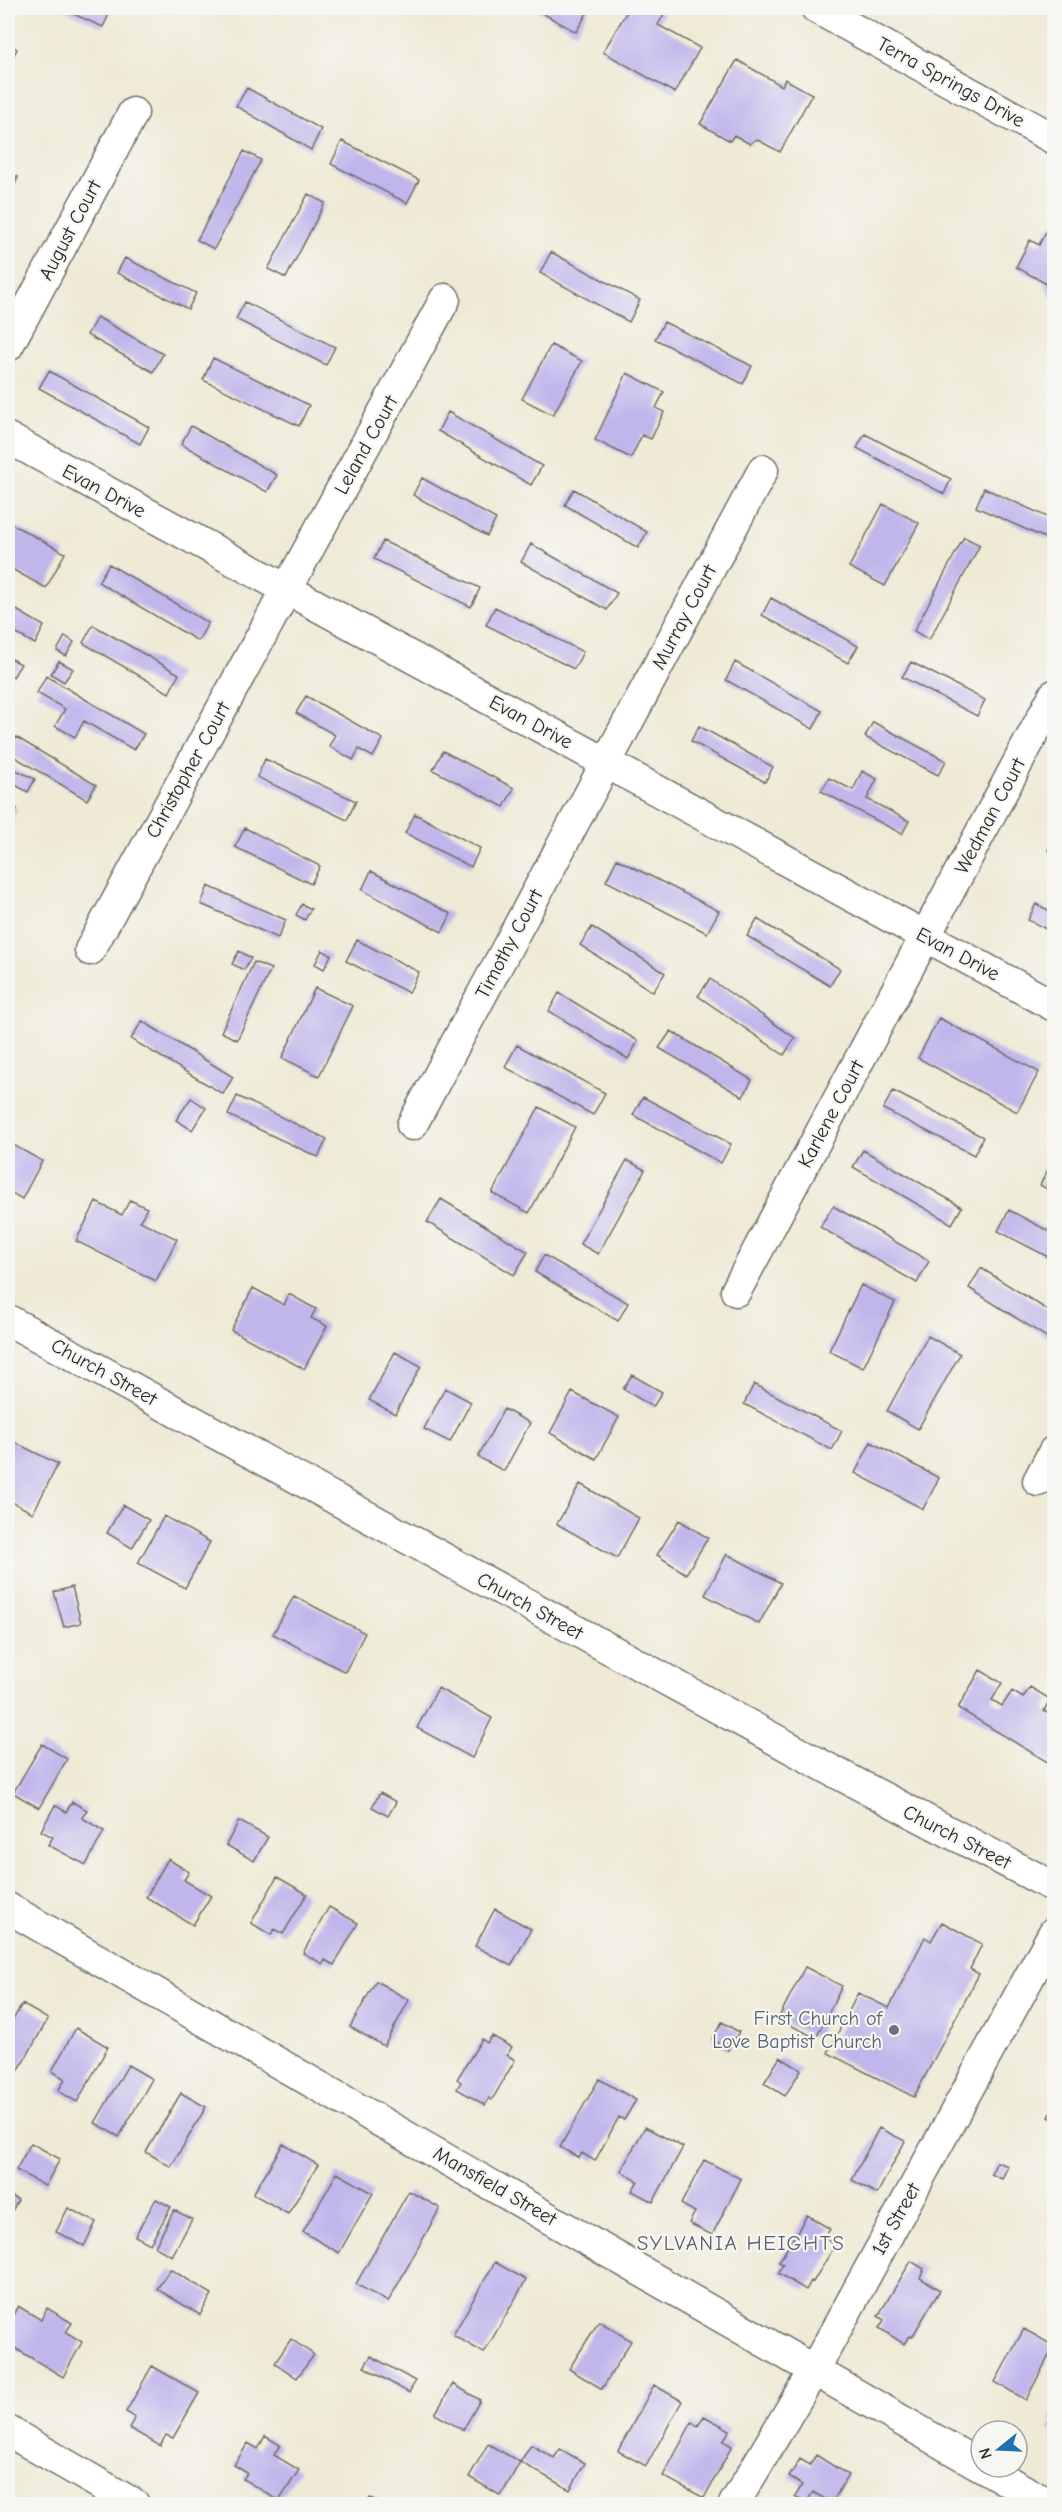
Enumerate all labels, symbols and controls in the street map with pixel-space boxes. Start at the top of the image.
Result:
street label: Terra Springs Drive [873,32,1029,132]
street label: August Court [34,175,107,284]
street label: Leland Court [329,390,403,498]
street label: Evan Drive [58,459,150,523]
street label: Murray Court [647,560,722,673]
street label: Evan Drive [485,690,577,754]
street label: Christopher Court [141,697,236,842]
street label: Wedman Court [950,753,1031,878]
street label: Timothy Court [471,884,548,1003]
street label: Evan Drive [912,922,1004,986]
street label: Karlene Court [793,1055,870,1172]
street label: Church Street [47,1333,162,1411]
street label: Church Street [473,1567,588,1645]
street label: Church Street [899,1800,1016,1875]
place label: First Church of Love Baptist Church [712,2007,883,2053]
marker: First Church of Love Baptist Church [887,2023,901,2037]
street label: Mansfield Street [429,2141,562,2231]
street label: 1st Street [867,2178,926,2259]
district label: SYLVANIA HEIGHTS [637,2231,845,2255]
north arrow [969,2419,1029,2479]
text: N [976,2446,996,2461]

